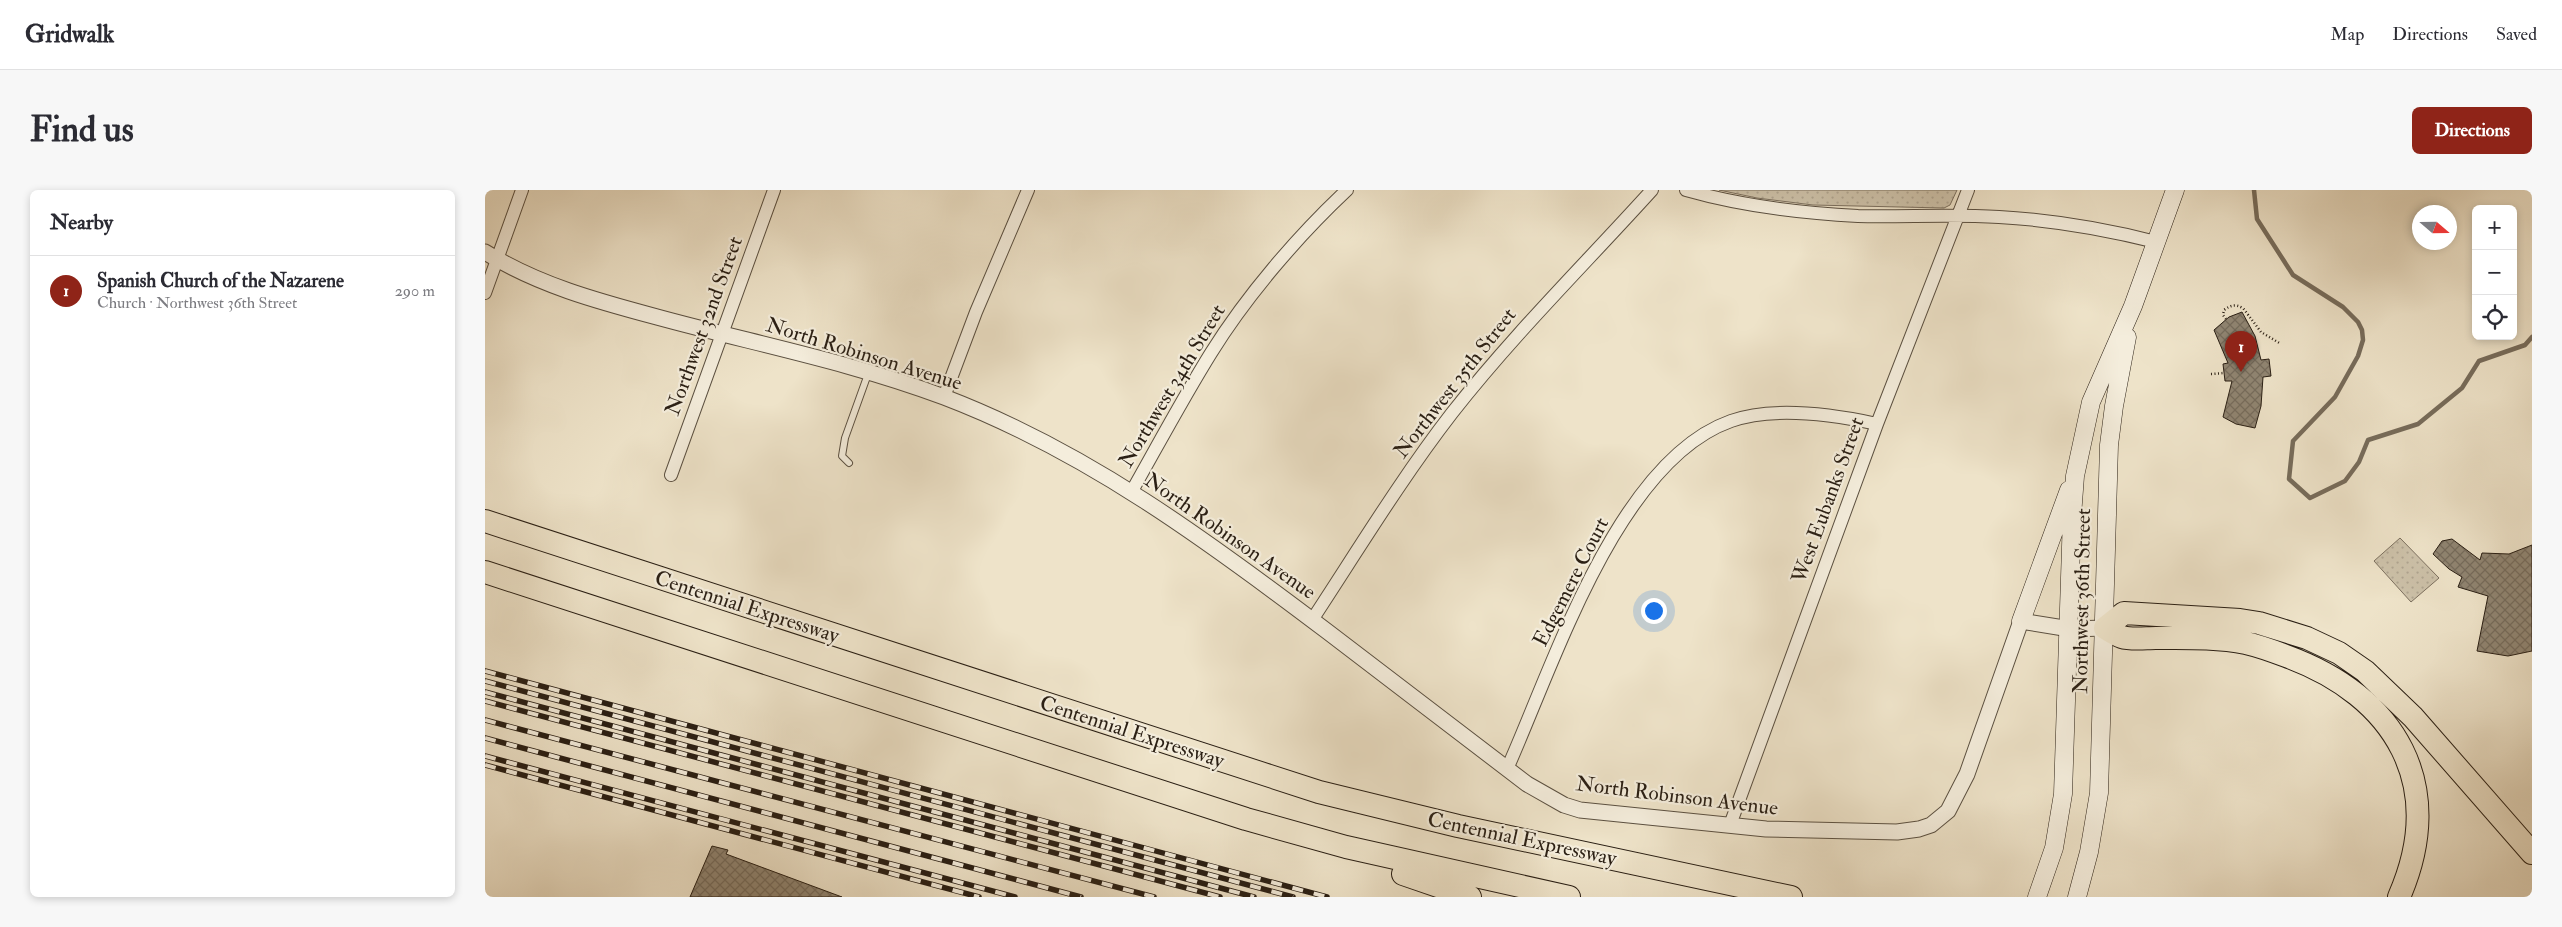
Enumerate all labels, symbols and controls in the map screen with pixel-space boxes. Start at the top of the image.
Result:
text: Gridwalk [25,19,114,50]
text: Map [2331,23,2364,46]
text: Directions [2392,23,2468,46]
text: Saved [2496,23,2537,46]
button: Directions [2412,107,2532,154]
text: Find us [30,108,134,152]
north arrow [2412,205,2457,250]
map controls [2472,205,2517,340]
button: + [2472,205,2517,250]
text: Nearby [50,209,113,236]
street label: Northwest 32nd Street [659,233,749,419]
button: − [2472,250,2517,295]
text: Spanish Church of the Nazarene [97,269,344,293]
text: 1 [63,281,69,301]
text: 290 m [395,281,435,301]
text: Church · Northwest 36th Street [97,293,297,313]
button: locate [2472,295,2517,340]
street label: Northwest 34th Street [1113,299,1232,473]
street label: Northwest 35th Street [1388,302,1522,464]
street label: North Robinson Avenue [763,311,965,397]
pin: 1 [2225,331,2257,372]
street label: West Eubanks Street [1785,413,1871,588]
street label: North Robinson Avenue [1139,467,1321,606]
street label: Northwest 36th Street [2067,508,2097,694]
street label: Edgemere Court [1527,513,1615,651]
street label: Centennial Expressway [651,564,843,650]
your location [1641,598,1667,624]
street label: Centennial Expressway [1036,689,1228,775]
street label: North Robinson Avenue [1574,770,1780,822]
street label: Centennial Expressway [1425,806,1620,872]

